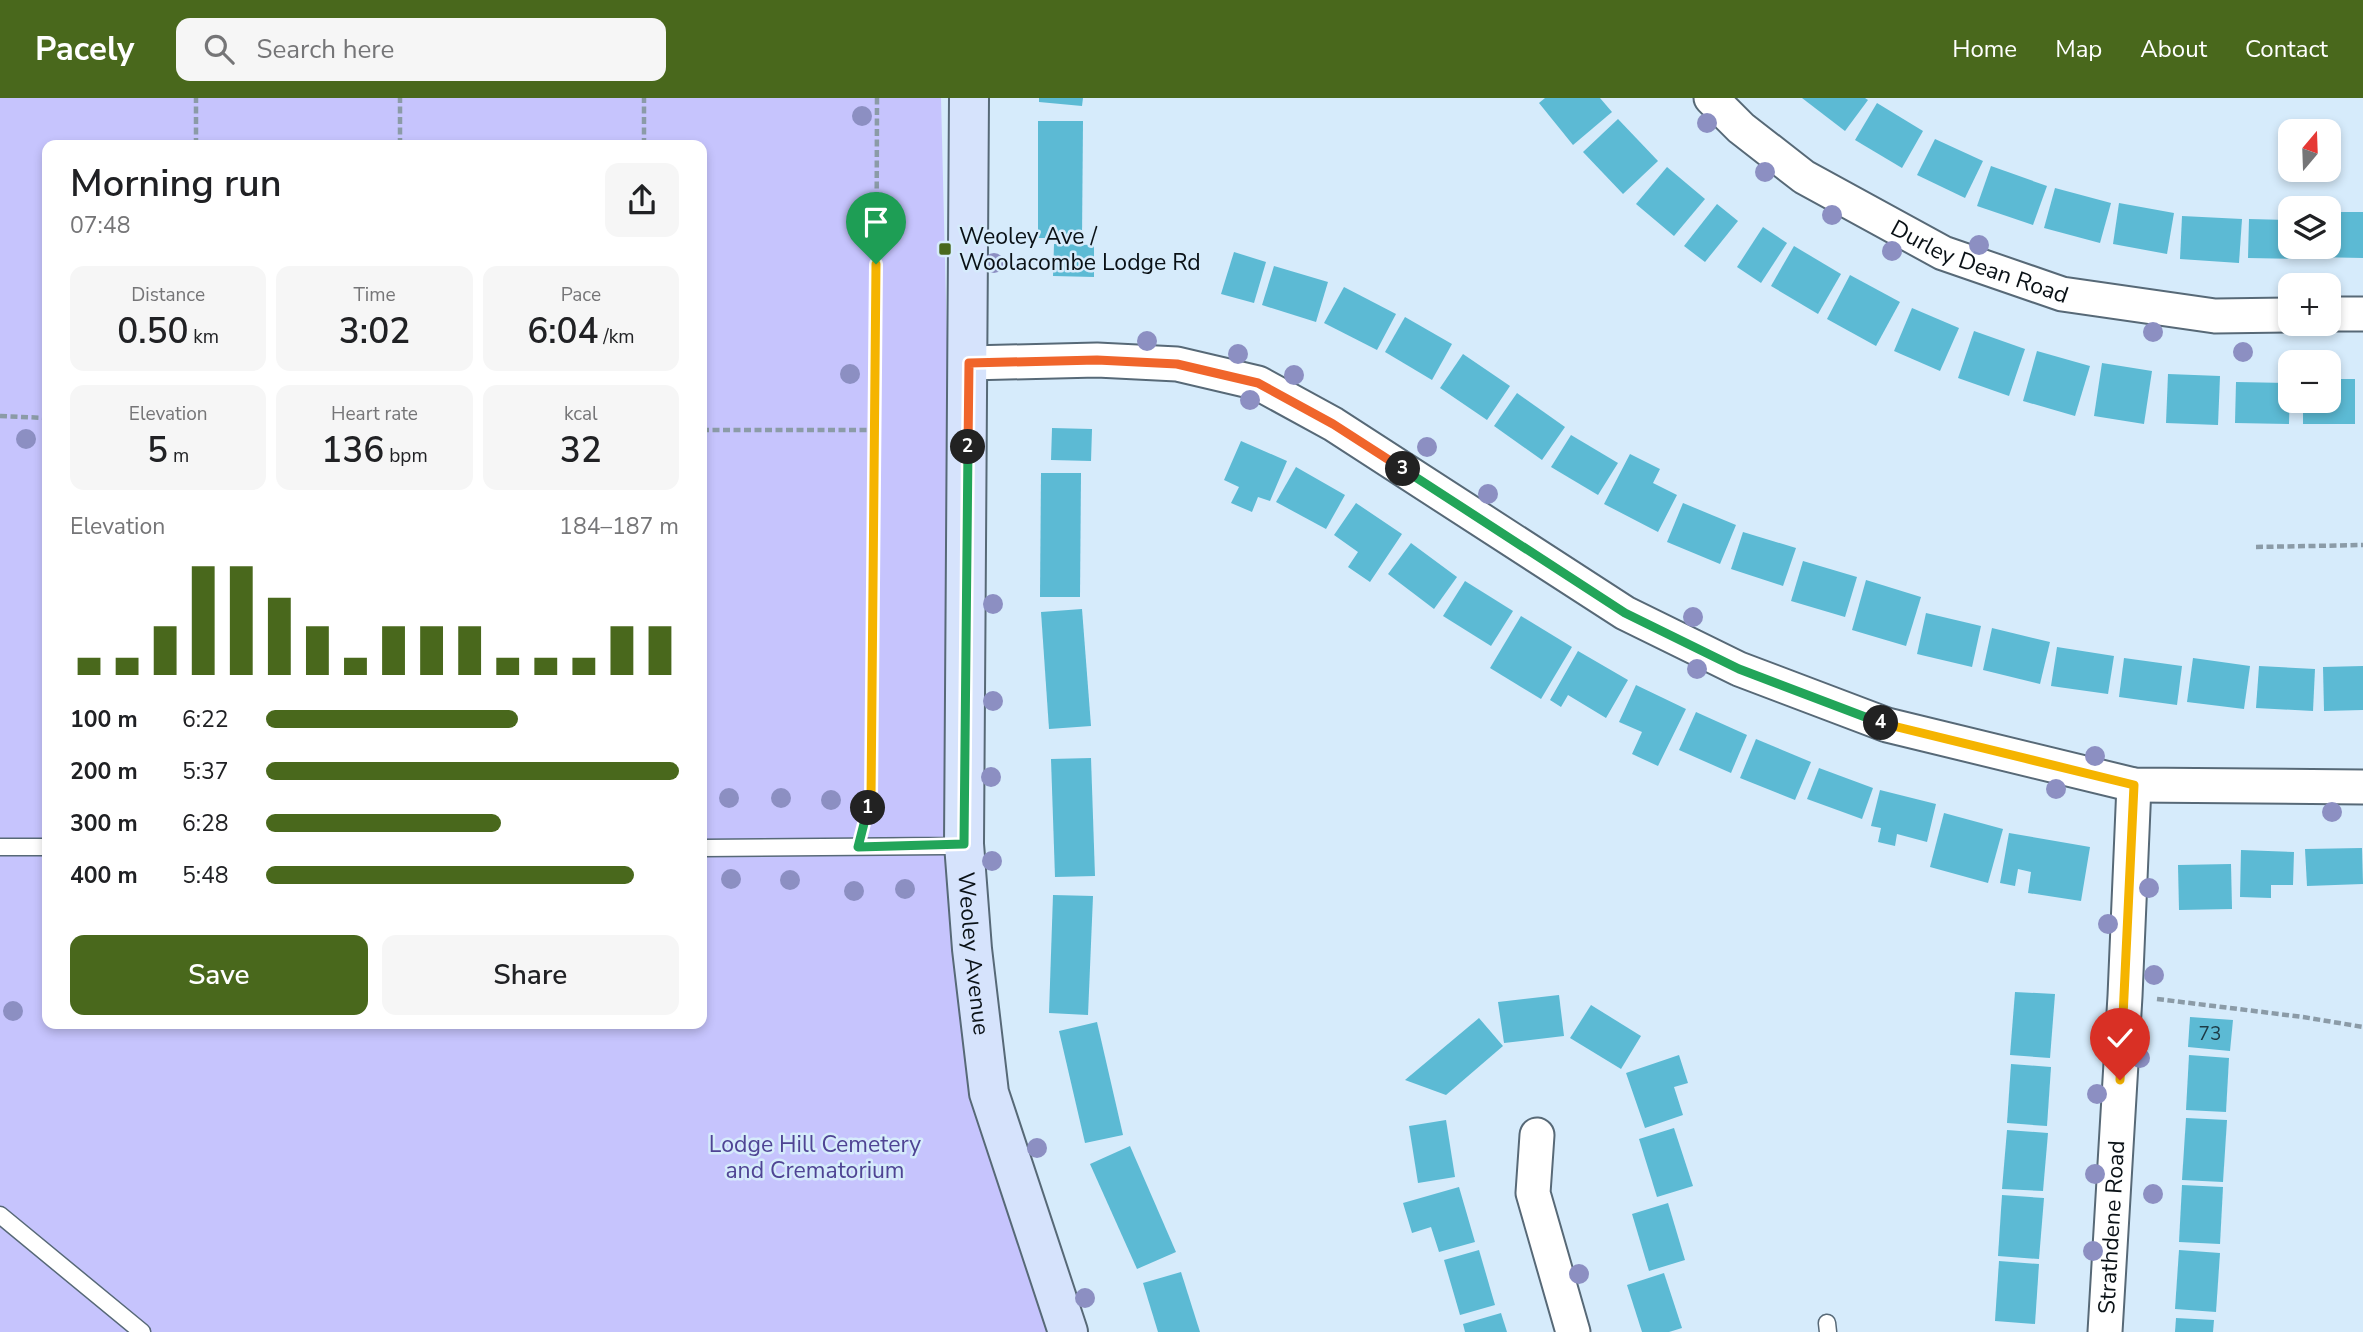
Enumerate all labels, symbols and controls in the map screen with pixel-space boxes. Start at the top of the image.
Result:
search box [176,18,666,81]
text: Pacely [35,27,134,72]
icon: search [200,30,238,68]
text: Search here [256,32,394,67]
text: Home [1952,33,2017,65]
text: Map [2055,33,2102,65]
text: About [2140,33,2207,65]
text: Contact [2245,33,2328,65]
north arrow [2278,119,2342,182]
map controls [2278,119,2341,413]
text: Morning run [70,158,282,209]
button: share [605,163,679,237]
pin [846,192,906,264]
button: layers [2278,196,2341,259]
icon: arrive [857,203,895,241]
text: 07:48 [70,210,130,241]
street label: Durley Dean Road [1885,212,2073,311]
place label: Weoley Ave / Woolacombe Lodge Rd [959,221,1201,278]
marker: Weoley Ave / Woolacombe Lodge Rd [937,241,953,257]
button: + [2278,273,2341,336]
text: Distance [131,282,205,308]
text: Time [353,282,396,308]
text: Pace [561,282,601,308]
text: 0.50 [117,308,188,355]
text: 3:02 [339,308,410,355]
text: 6:04 [527,308,598,355]
text: km [188,324,219,350]
text: /km [598,324,634,350]
button: − [2278,350,2341,413]
text: Elevation [129,401,208,427]
text: Heart rate [331,401,418,427]
text: kcal [564,401,598,427]
text: 5 [147,427,168,474]
text: 136 [321,427,384,474]
text: 32 [560,427,602,474]
pin: 2 [950,430,986,464]
text: 2 [962,433,973,459]
text: m [168,443,189,469]
text: bpm [384,443,428,469]
pin: 3 [1386,452,1420,486]
text: 3 [1397,455,1408,481]
text: Elevation [70,511,165,542]
text: 184–187 m [559,511,679,542]
text: 100 m [70,704,138,735]
text: 6:22 [182,704,229,735]
pin: 4 [1864,706,1898,740]
text: 4 [1875,709,1886,735]
text: 200 m [70,756,138,787]
text: 5:37 [182,756,229,787]
pin: 1 [850,790,886,826]
text: 1 [862,794,873,820]
text: 300 m [70,808,138,839]
text: 6:28 [182,808,229,839]
text: 400 m [70,860,138,891]
text: 5:48 [182,860,229,891]
street label: Weoley Avenue [951,871,998,1037]
button: Save [70,935,368,1015]
button: Share [382,935,679,1015]
pin [2090,1008,2150,1080]
icon: check [2101,1019,2139,1057]
house number: 73 [2199,1021,2221,1047]
park label: Lodge Hill Cemetery and Crematorium [709,1129,921,1186]
street label: Strathdene Road [2091,1139,2132,1315]

